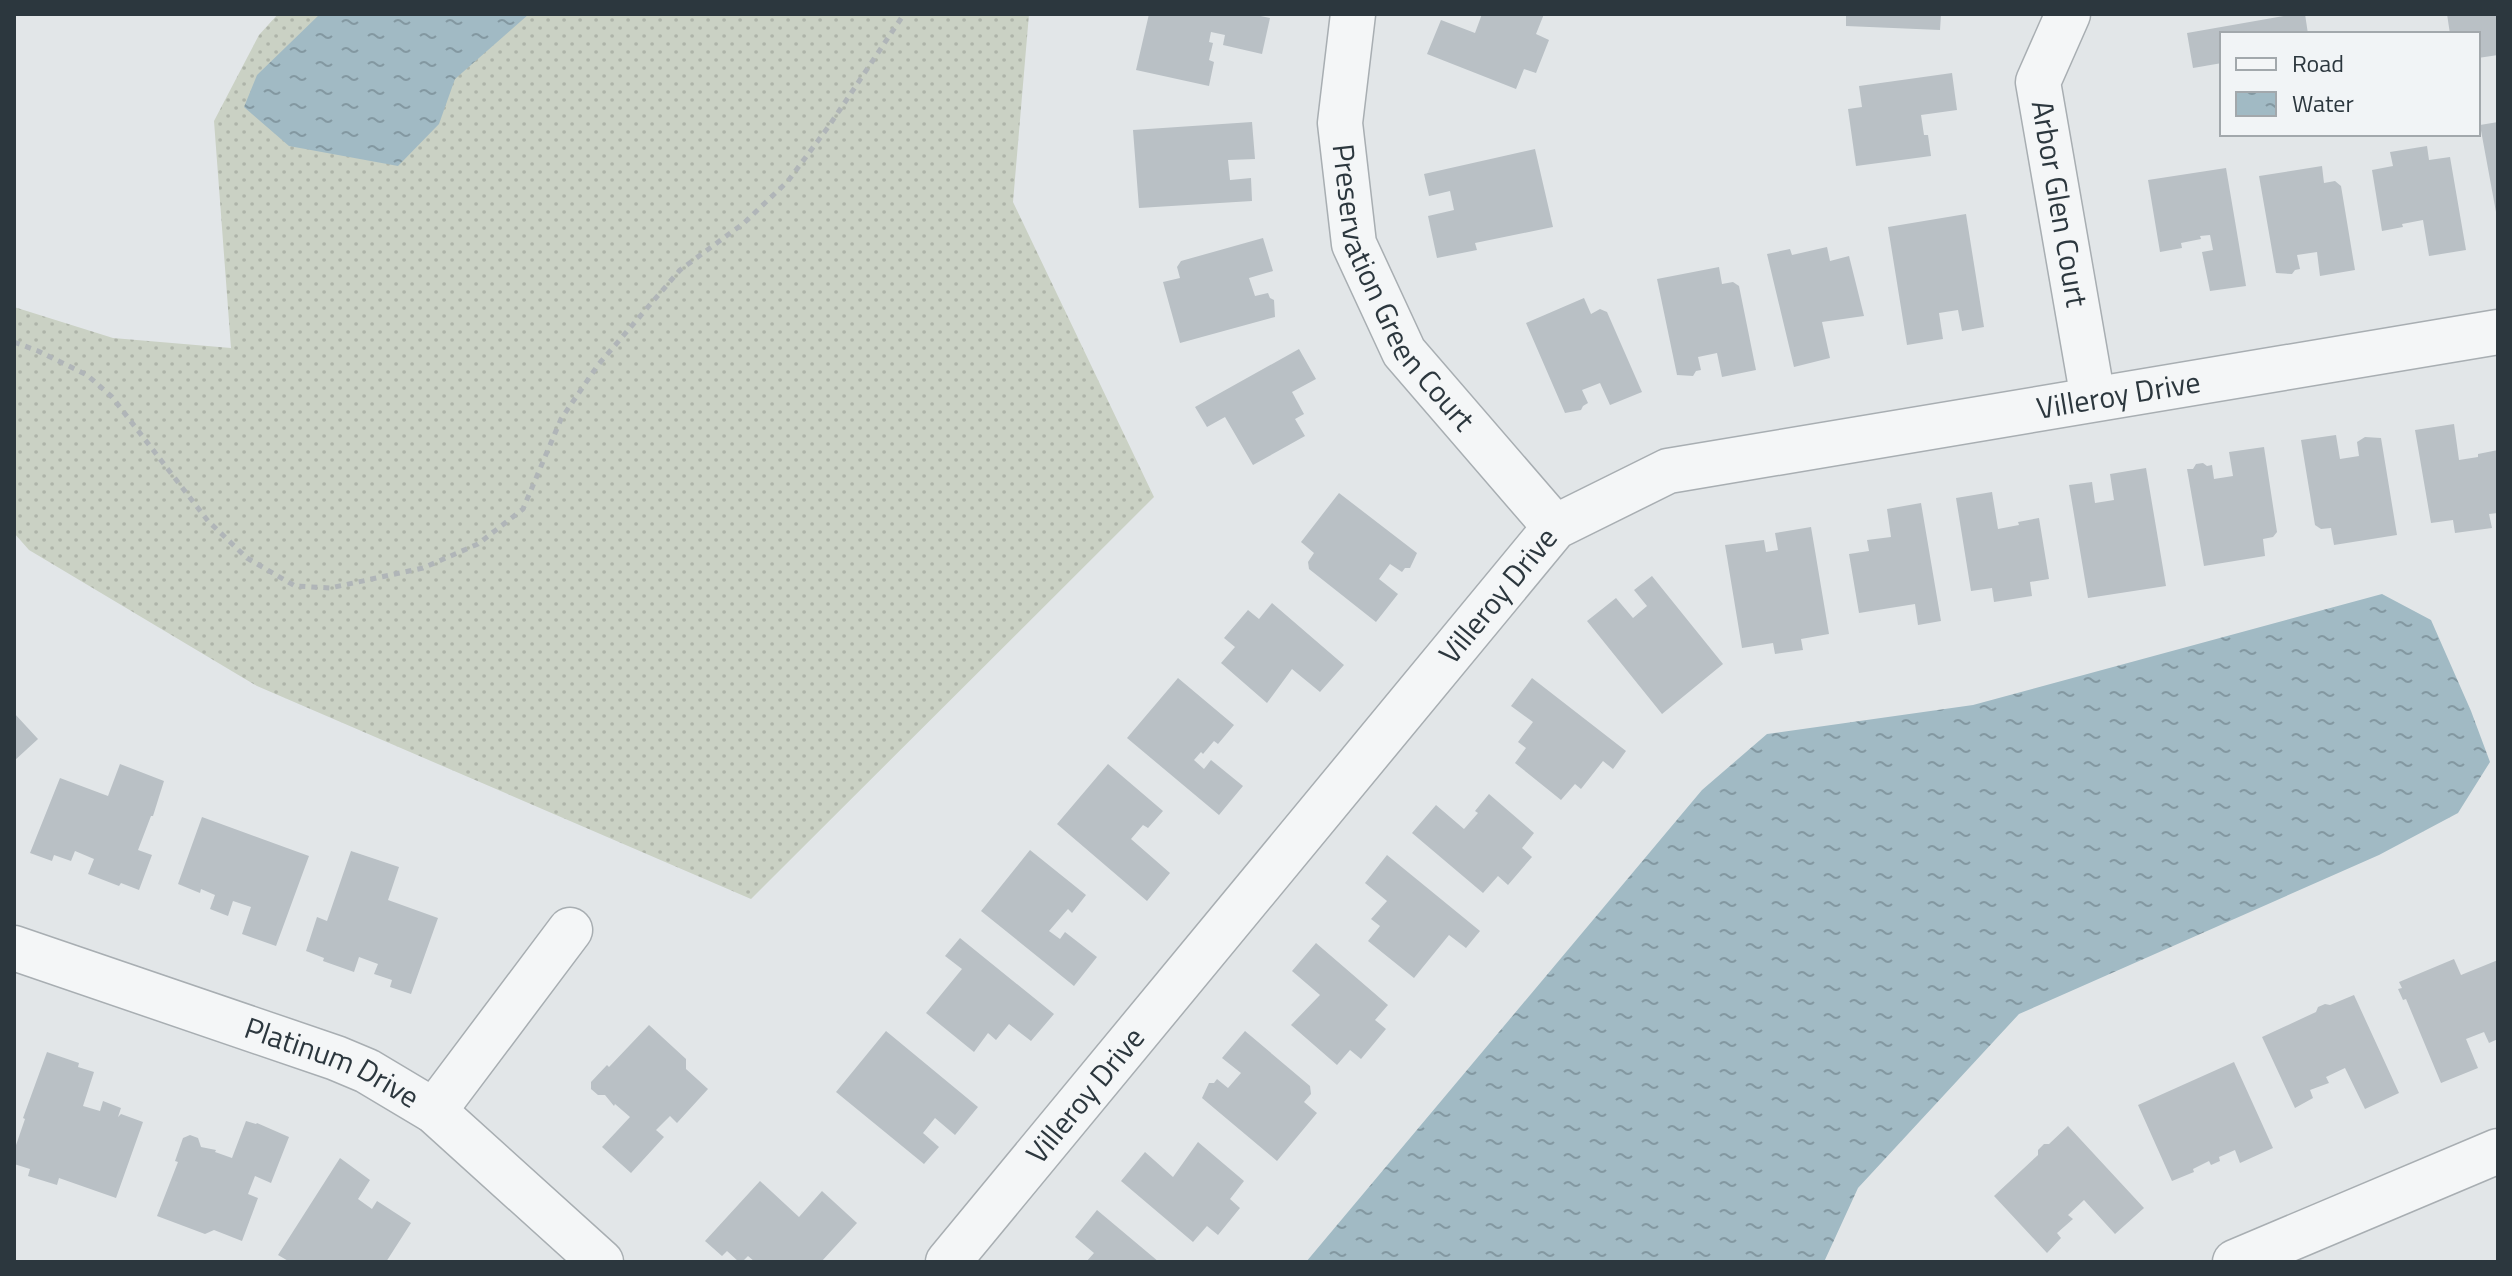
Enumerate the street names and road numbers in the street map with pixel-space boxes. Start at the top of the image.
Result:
street label: Arbor Glen Court [2020,97,2101,311]
street label: Preservation Green Court [1321,141,1487,441]
street label: Villeroy Drive [2033,358,2204,431]
street label: Villeroy Drive [1427,517,1568,674]
street label: Platinum Drive [239,1004,428,1119]
street label: Villeroy Drive [1014,1016,1155,1173]

